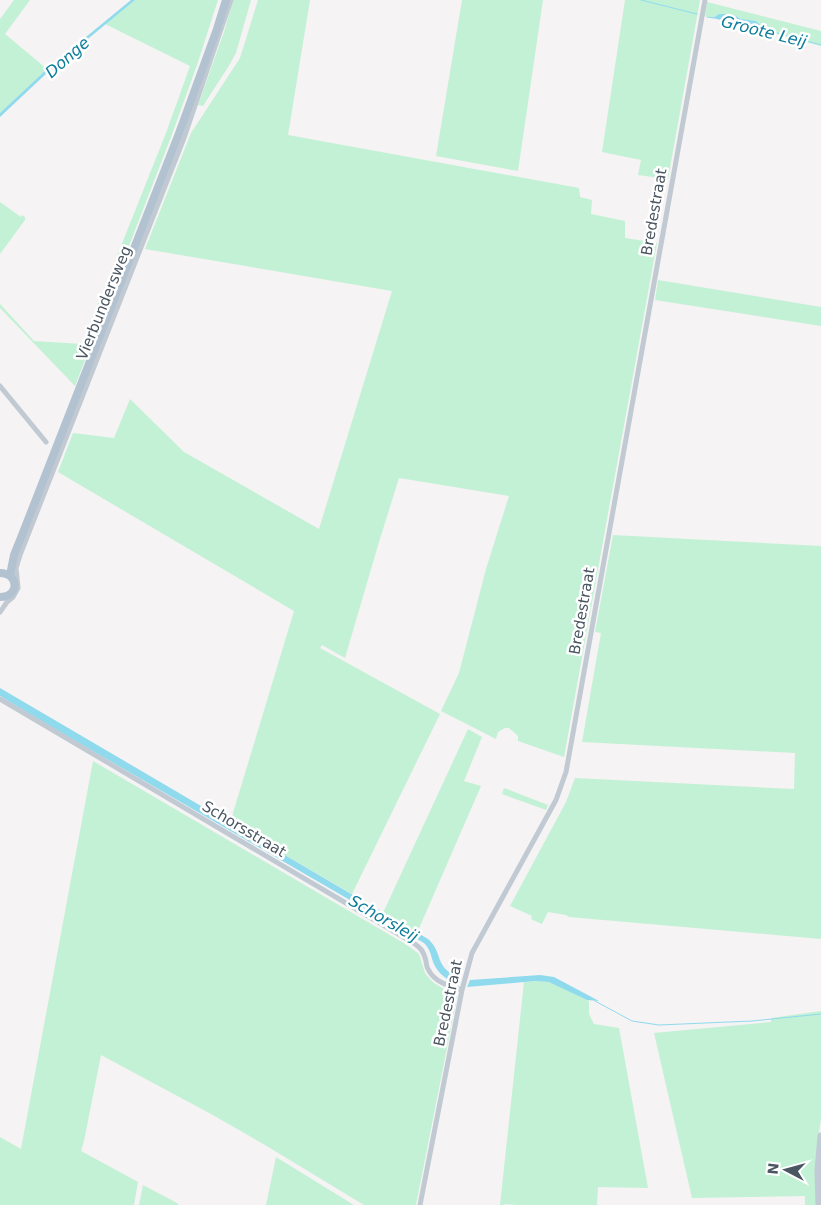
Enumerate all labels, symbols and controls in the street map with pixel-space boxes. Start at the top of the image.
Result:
water label: Groote Leij [719,12,809,51]
water label: Donge [41,33,93,82]
street label: Bredestraat [637,167,671,257]
street label: Vierbundersweg [73,243,135,363]
street label: Bredestraat [565,566,599,656]
street label: Schorsstraat [199,797,289,861]
water label: Schorsleij [346,891,422,946]
street label: Bredestraat [430,958,466,1048]
north arrow [761,1145,811,1195]
text: N [765,1162,782,1175]

